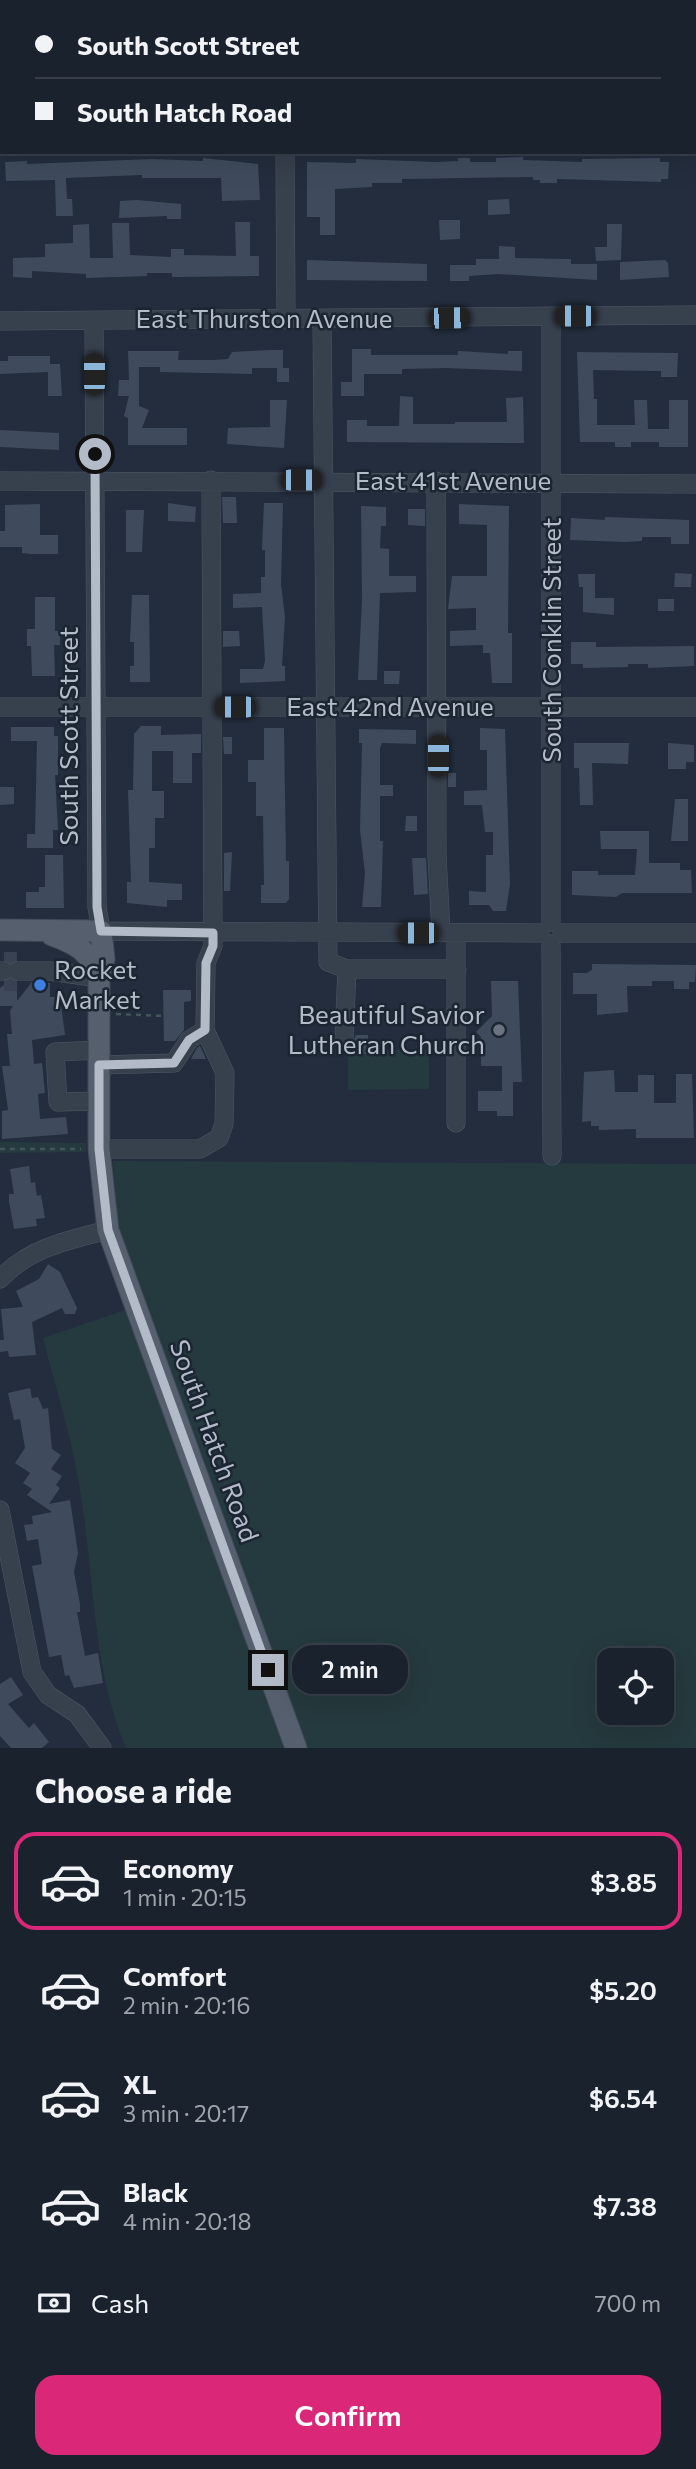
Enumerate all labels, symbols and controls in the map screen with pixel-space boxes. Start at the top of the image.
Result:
text: South Scott Street [77,29,300,60]
text: South Hatch Road [77,96,292,127]
street label: East Thurston Avenue [136,302,392,333]
car [555,306,597,327]
car [428,307,471,329]
car [84,353,105,395]
route start [79,438,111,470]
street label: East 41st Avenue [355,464,551,495]
car [281,470,323,491]
street label: South Conklin Street [535,518,566,762]
street label: South Scott Street [52,626,83,846]
street label: East 42nd Avenue [286,690,494,721]
car [215,697,257,718]
car [428,735,449,777]
car [398,923,440,944]
place label: Rocket Market [54,953,140,1014]
marker: Rocket Market [32,977,48,993]
place label: Beautiful Savior Lutheran Church [288,998,485,1059]
marker: Beautiful Savior Lutheran Church [491,1022,507,1038]
street label: South Hatch Road [164,1335,266,1546]
callout: 2 min [292,1646,408,1694]
map controls [597,1648,674,1725]
button: locate [597,1648,674,1725]
route end [252,1654,284,1686]
text: 2 min [322,1655,378,1683]
text: Choose a ride [35,1770,232,1810]
icon: car [39,1850,102,1913]
text: Economy [123,1852,234,1883]
text: $3.85 [590,1866,657,1897]
text: 1 min · 20:15 [123,1883,247,1911]
icon: car [39,1958,102,2021]
text: Comfort [123,1960,226,1991]
text: $5.20 [589,1974,657,2005]
text: 2 min · 20:16 [123,1991,250,2019]
icon: car [39,2066,102,2129]
text: XL [123,2068,157,2099]
text: $6.54 [589,2082,657,2113]
text: 3 min · 20:17 [123,2099,249,2127]
icon: car [39,2174,102,2237]
text: Black [123,2176,189,2207]
text: $7.38 [592,2190,657,2221]
text: 4 min · 20:18 [123,2207,252,2235]
icon: cash [35,2284,73,2322]
text: Cash [91,2287,149,2318]
text: 700 m [594,2289,661,2317]
button: Confirm [35,2375,661,2455]

